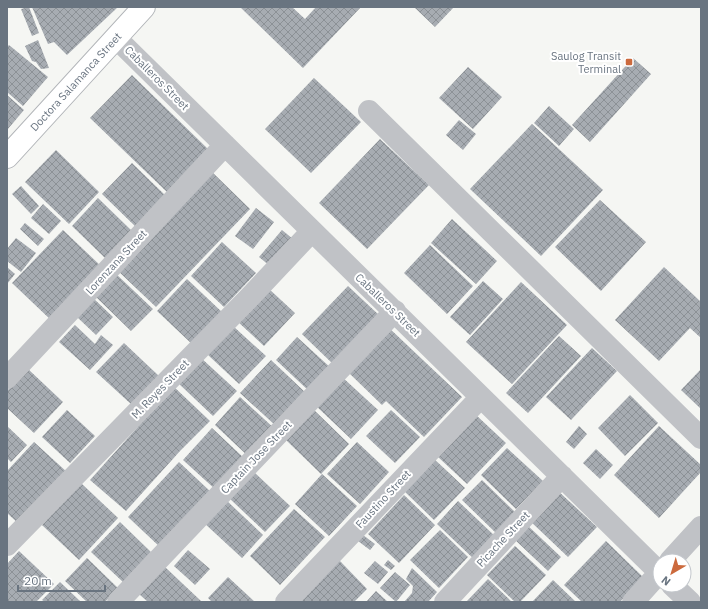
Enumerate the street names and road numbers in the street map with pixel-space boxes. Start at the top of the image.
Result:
street label: Doctora Salamanca Street [27,29,124,134]
street label: Caballeros Street [122,43,192,113]
street label: Lorenzana Street [82,227,150,297]
street label: Caballeros Street [352,270,424,340]
street label: M. Reyes Street [128,356,192,422]
street label: Captain Jose Street [218,417,295,496]
street label: Faustino Street [352,467,414,531]
street label: Picache Street [474,508,533,570]

